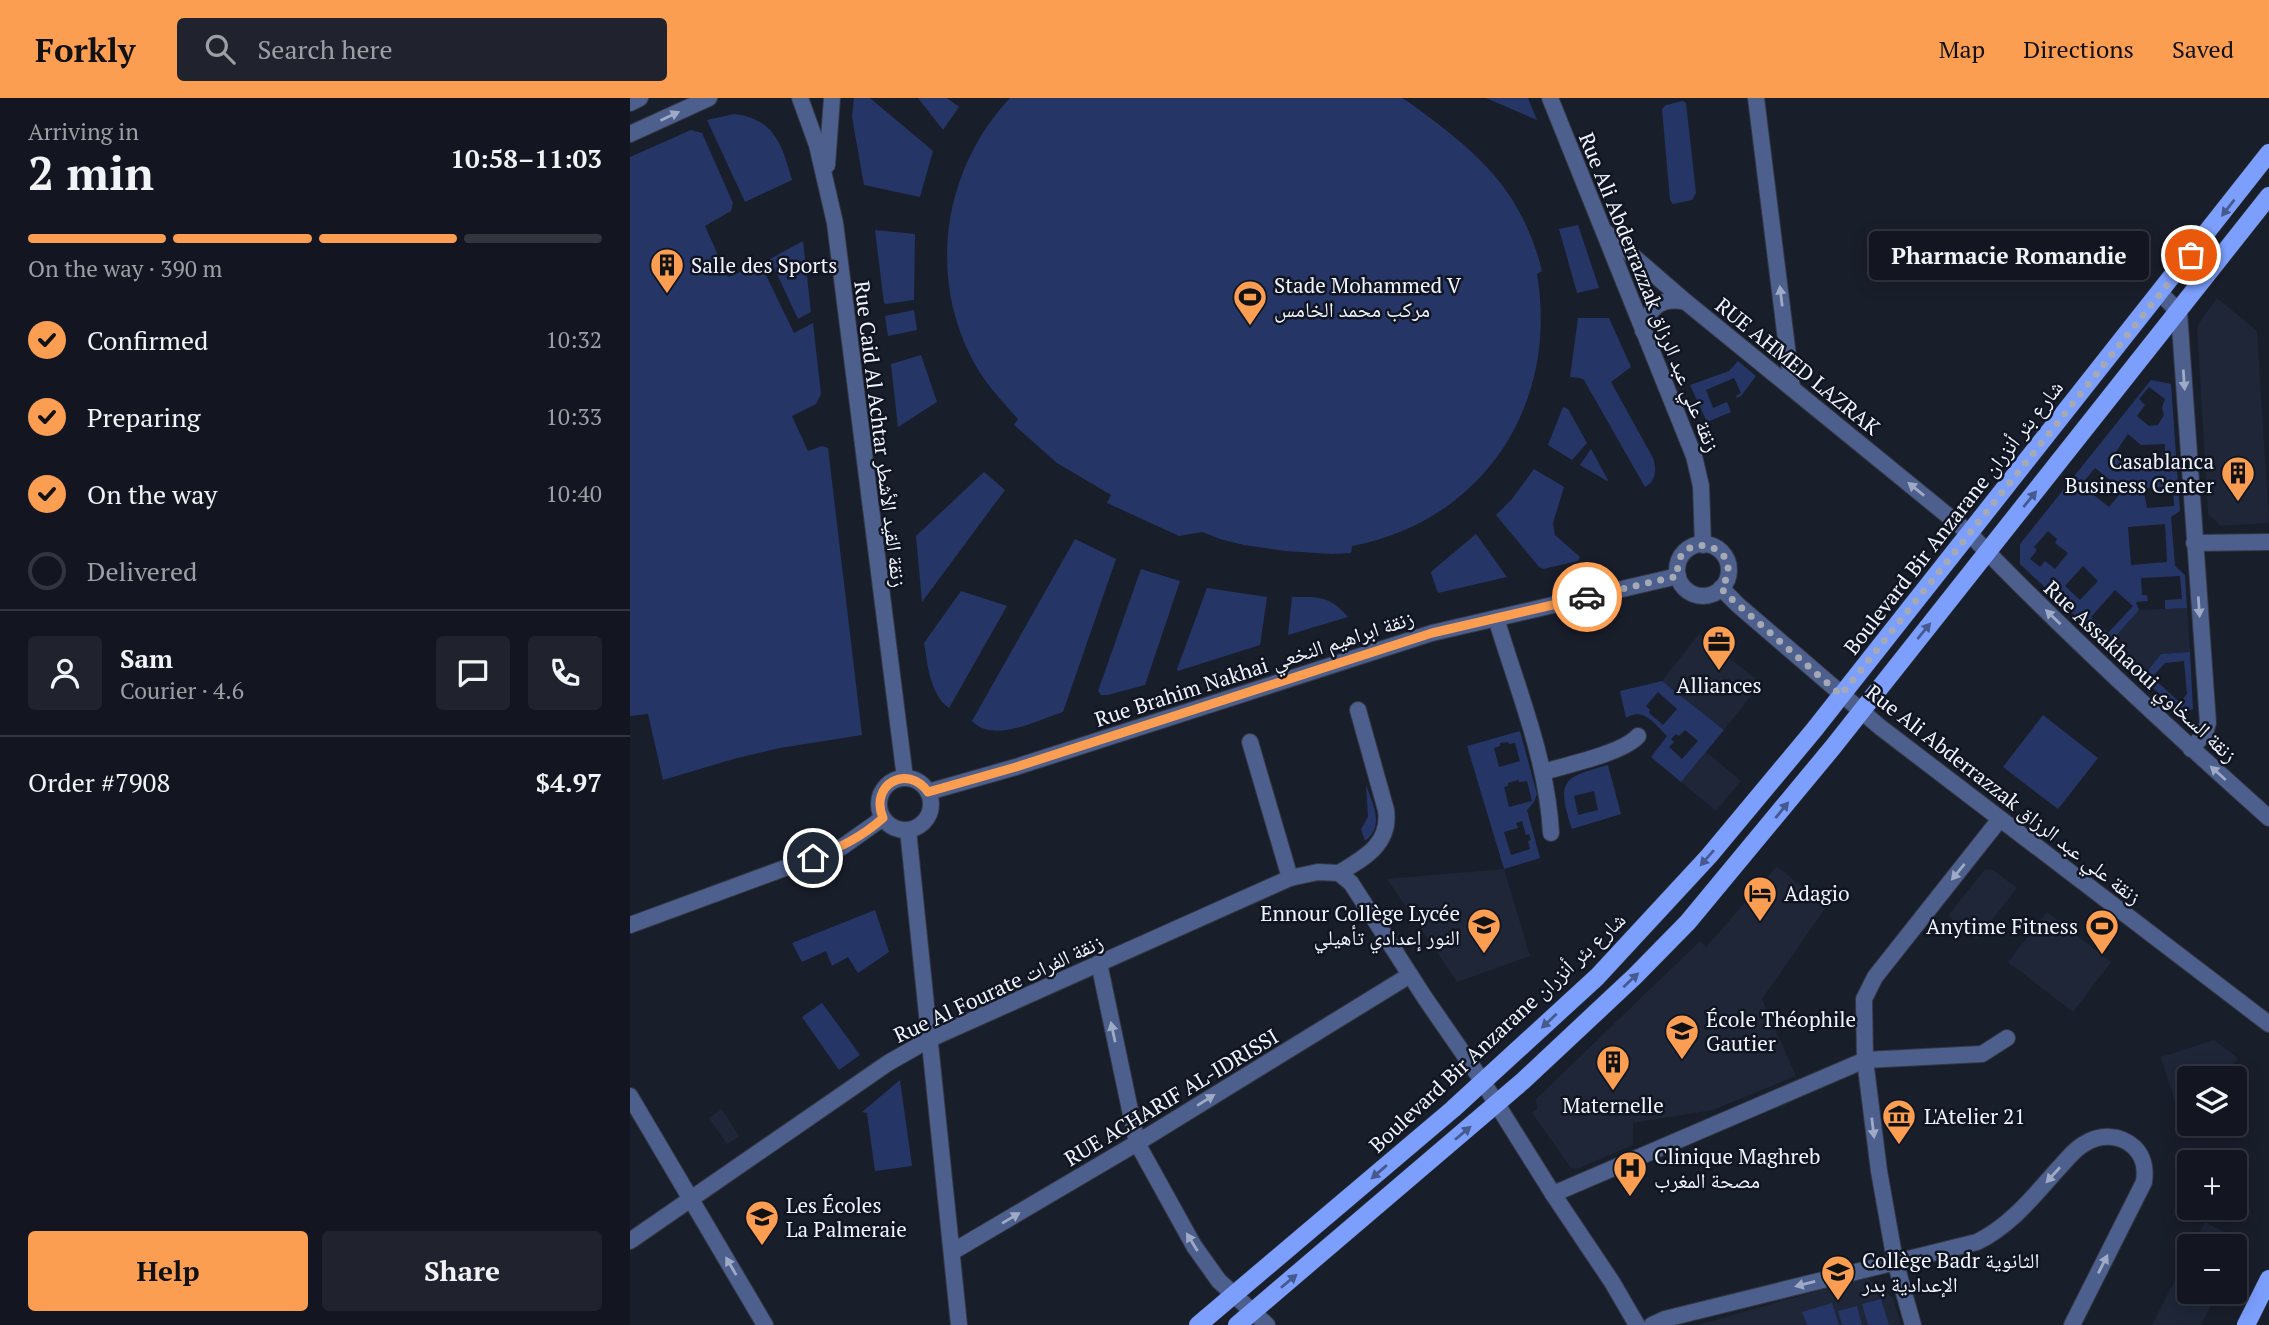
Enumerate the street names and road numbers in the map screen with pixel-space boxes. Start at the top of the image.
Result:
street label: Rue Ali Abderrazzak زنقة علي عبد الرزاق [1570,128,1727,457]
street label: Rue Caid Al Achtar زنقة القيد الأشطر [848,279,914,589]
street label: RUE AHMED LAZRAK [1710,291,1886,441]
street label: Boulevard Bir Anzarane شارع بئر أنزران [1837,374,2069,660]
street label: Rue Assakhaoui زنقة السخاوي [2036,574,2244,771]
street label: Rue Brahim Nakhai زنقة ابراهيم النخعي [1091,603,1418,736]
street label: Rue Ali Abderrazzak زنقة علي عبد الرزاق [1859,678,2147,913]
street label: Boulevard Bir Anzarane شارع بئر أنزران [1363,906,1631,1158]
street label: Rue Al Fourate زنقة الفرات [889,927,1107,1049]
street label: RUE ACHARIF AL-IDRISSI [1059,1022,1283,1172]

